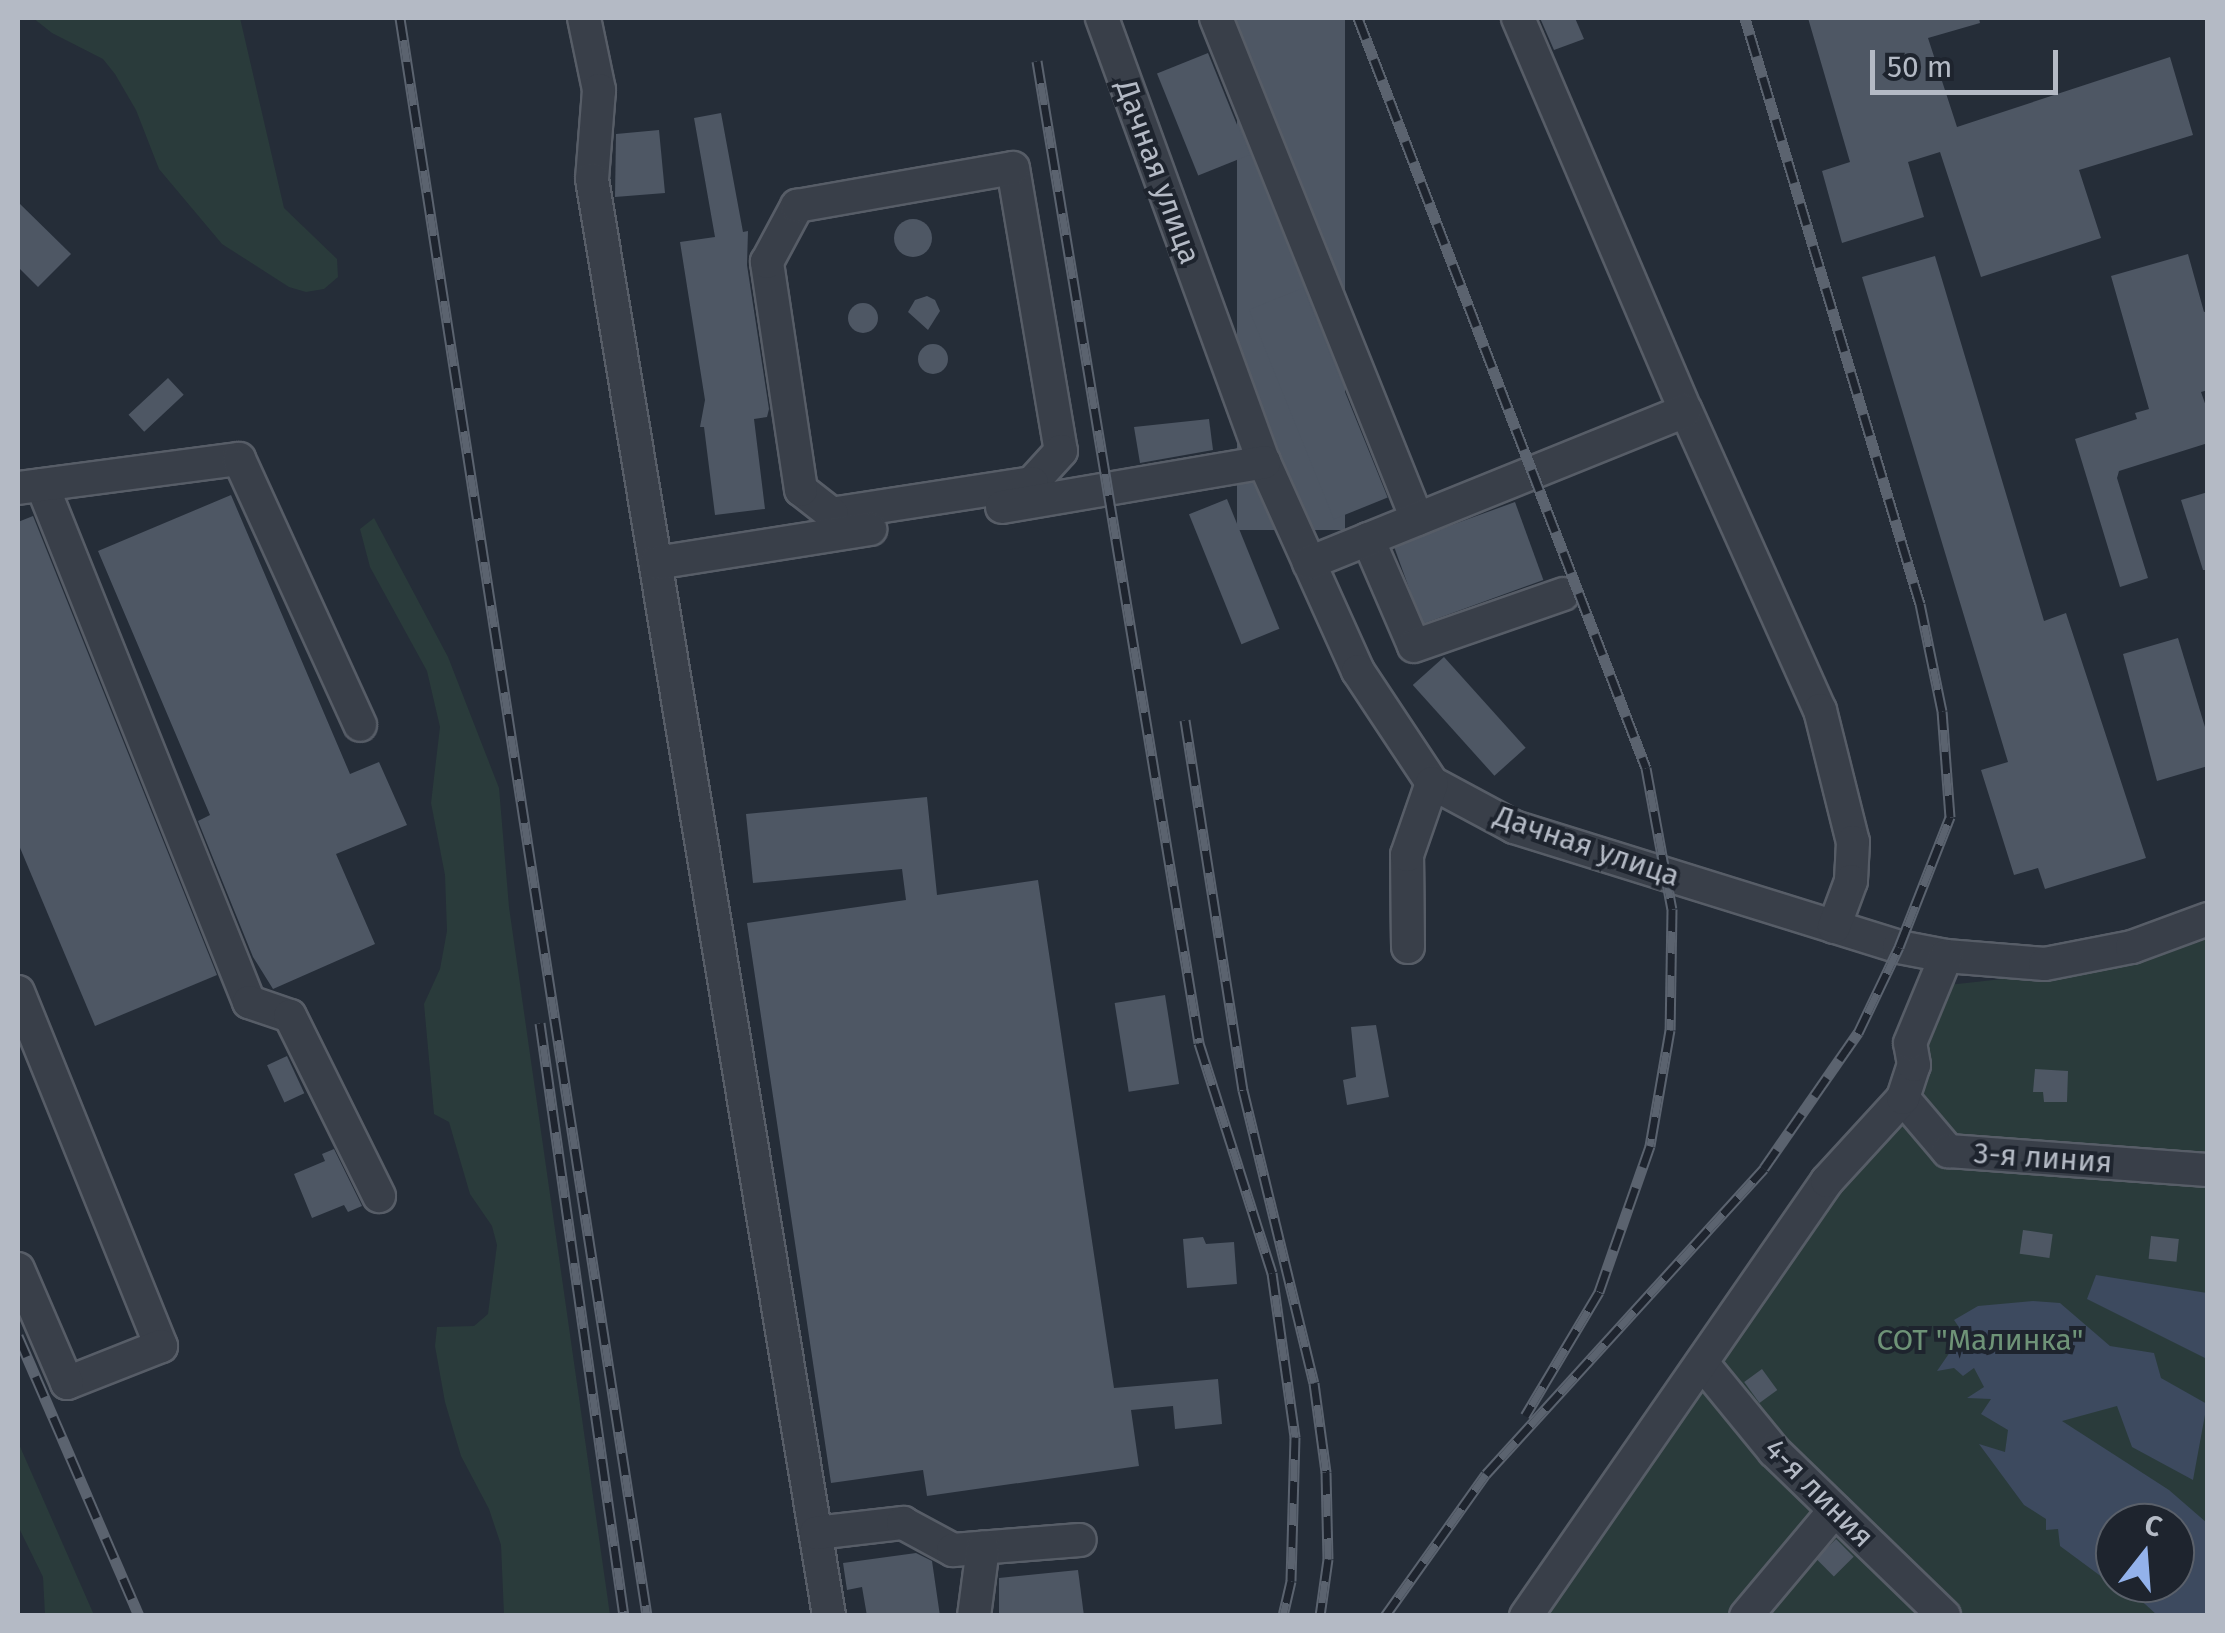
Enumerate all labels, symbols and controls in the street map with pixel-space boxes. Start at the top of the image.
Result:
scale bar [1875,30,2062,92]
text: 50 m [1887,49,1952,85]
street label: Дачная улица [1108,75,1208,269]
street label: Дачная улица [1490,798,1684,894]
street label: 3-я линия [1973,1135,2113,1181]
park label: СОТ "Малинка" [1876,1322,2084,1358]
street label: 4-я линия [1757,1431,1881,1555]
north arrow [2095,1503,2195,1603]
text: С [2141,1508,2166,1544]

